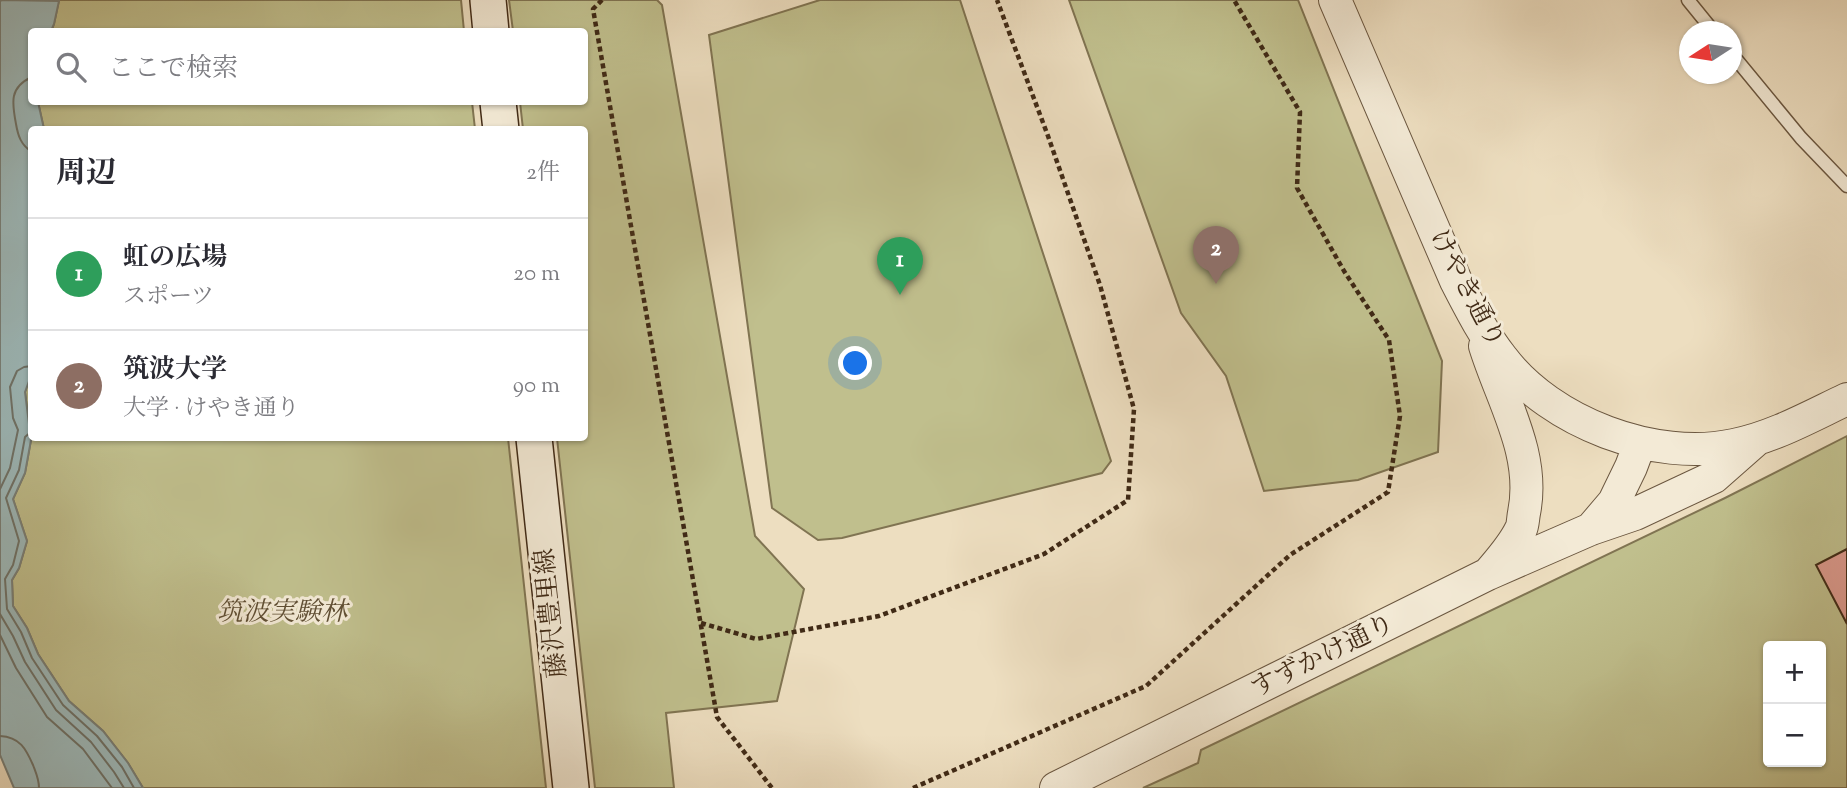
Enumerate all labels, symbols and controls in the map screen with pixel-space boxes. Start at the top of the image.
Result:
north arrow [1679,21,1742,84]
search box [28,28,588,105]
icon: search [52,48,90,86]
text: ここで検索 [108,51,238,88]
text: 周辺 [56,153,116,196]
text: 2件 [526,157,560,190]
street label: けやき通り [1419,223,1513,355]
pin: 2 [1193,226,1239,284]
pin: 1 [877,237,923,295]
text: 虹の広場 [123,240,227,277]
text: 1 [75,258,83,291]
text: 20 m [513,258,560,291]
text: スポーツ [123,281,214,314]
your location [838,346,872,380]
text: 筑波大学 [123,352,227,389]
text: 2 [74,370,84,403]
text: 90 m [513,370,560,403]
text: 大学 · けやき通り [123,393,300,426]
street label: 藤沢豊里線 [527,546,577,680]
park label: 筑波実験林 [217,595,351,632]
street label: すずかけ通り [1245,606,1401,708]
map controls [1763,641,1826,767]
button: + [1763,641,1826,704]
button: − [1763,704,1826,767]

